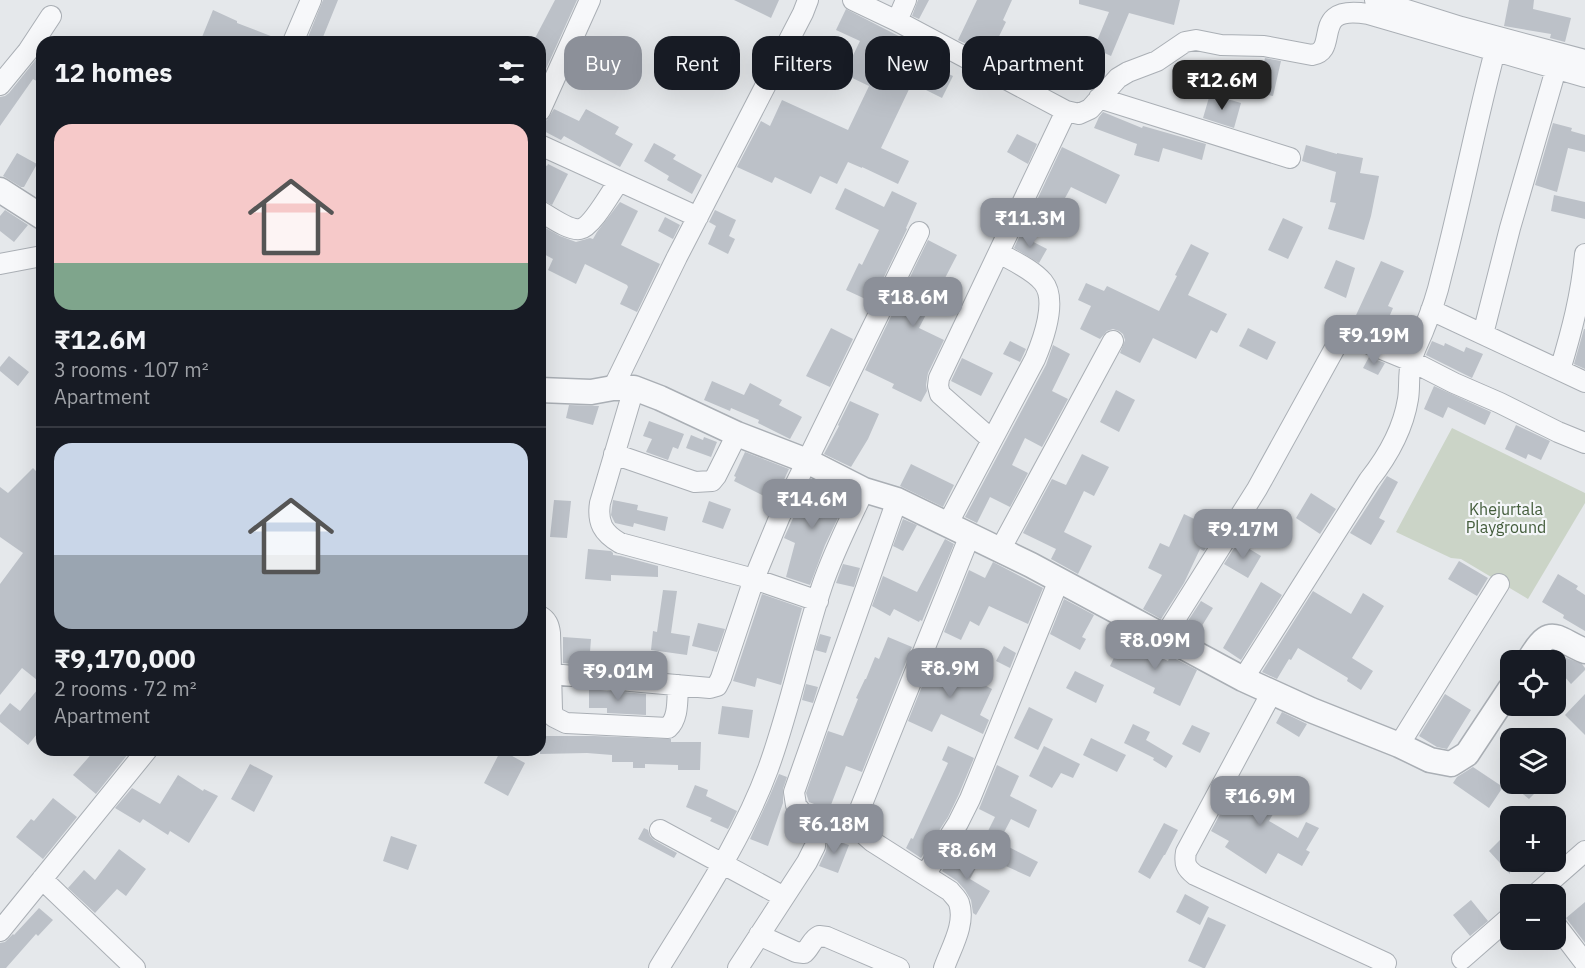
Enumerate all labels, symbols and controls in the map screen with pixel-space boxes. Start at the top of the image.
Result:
chip: Buy [564,36,642,90]
chip: Rent [654,36,740,90]
chip: Filters [752,36,853,90]
chip: New [865,36,950,90]
chip: Apartment [962,36,1105,90]
text: 12 homes [54,55,172,89]
icon: filters [495,56,528,89]
pin: ₹12.6M [1173,60,1271,111]
text: ₹12.6M [1186,66,1258,93]
icon: home [237,163,345,271]
pin: ₹11.3M [981,198,1079,249]
text: ₹11.3M [994,204,1066,231]
pin: ₹18.6M [864,277,962,328]
text: ₹18.6M [877,283,949,310]
pin: ₹9.19M [1325,315,1423,366]
text: ₹9.19M [1338,321,1410,348]
text: ₹12.6M [54,322,147,356]
text: 3 rooms · 107 m² [54,356,209,383]
text: Apartment [54,383,150,410]
pin: ₹14.6M [763,479,861,530]
icon: home [237,482,345,590]
text: ₹14.6M [776,485,848,512]
park label: Khejurtala Playground [1466,499,1546,537]
pin: ₹9.17M [1194,509,1292,560]
text: ₹9.17M [1207,515,1279,542]
pin: ₹8.09M [1106,620,1204,671]
text: ₹8.09M [1119,626,1191,653]
text: ₹9,170,000 [54,641,196,675]
pin: ₹8.9M [908,648,992,699]
map controls [1500,650,1566,950]
button: locate [1500,650,1566,716]
pin: ₹9.01M [569,651,667,702]
text: ₹8.9M [920,654,980,681]
text: ₹9.01M [582,657,654,684]
text: 2 rooms · 72 m² [54,675,197,702]
text: Apartment [54,702,150,729]
button: layers [1500,728,1566,794]
pin: ₹16.9M [1211,776,1309,827]
text: ₹16.9M [1224,782,1296,809]
pin: ₹6.18M [785,804,883,855]
button: + [1500,806,1566,872]
text: ₹6.18M [798,810,870,837]
pin: ₹8.6M [925,830,1009,881]
text: ₹8.6M [937,836,997,863]
button: − [1500,884,1566,950]

